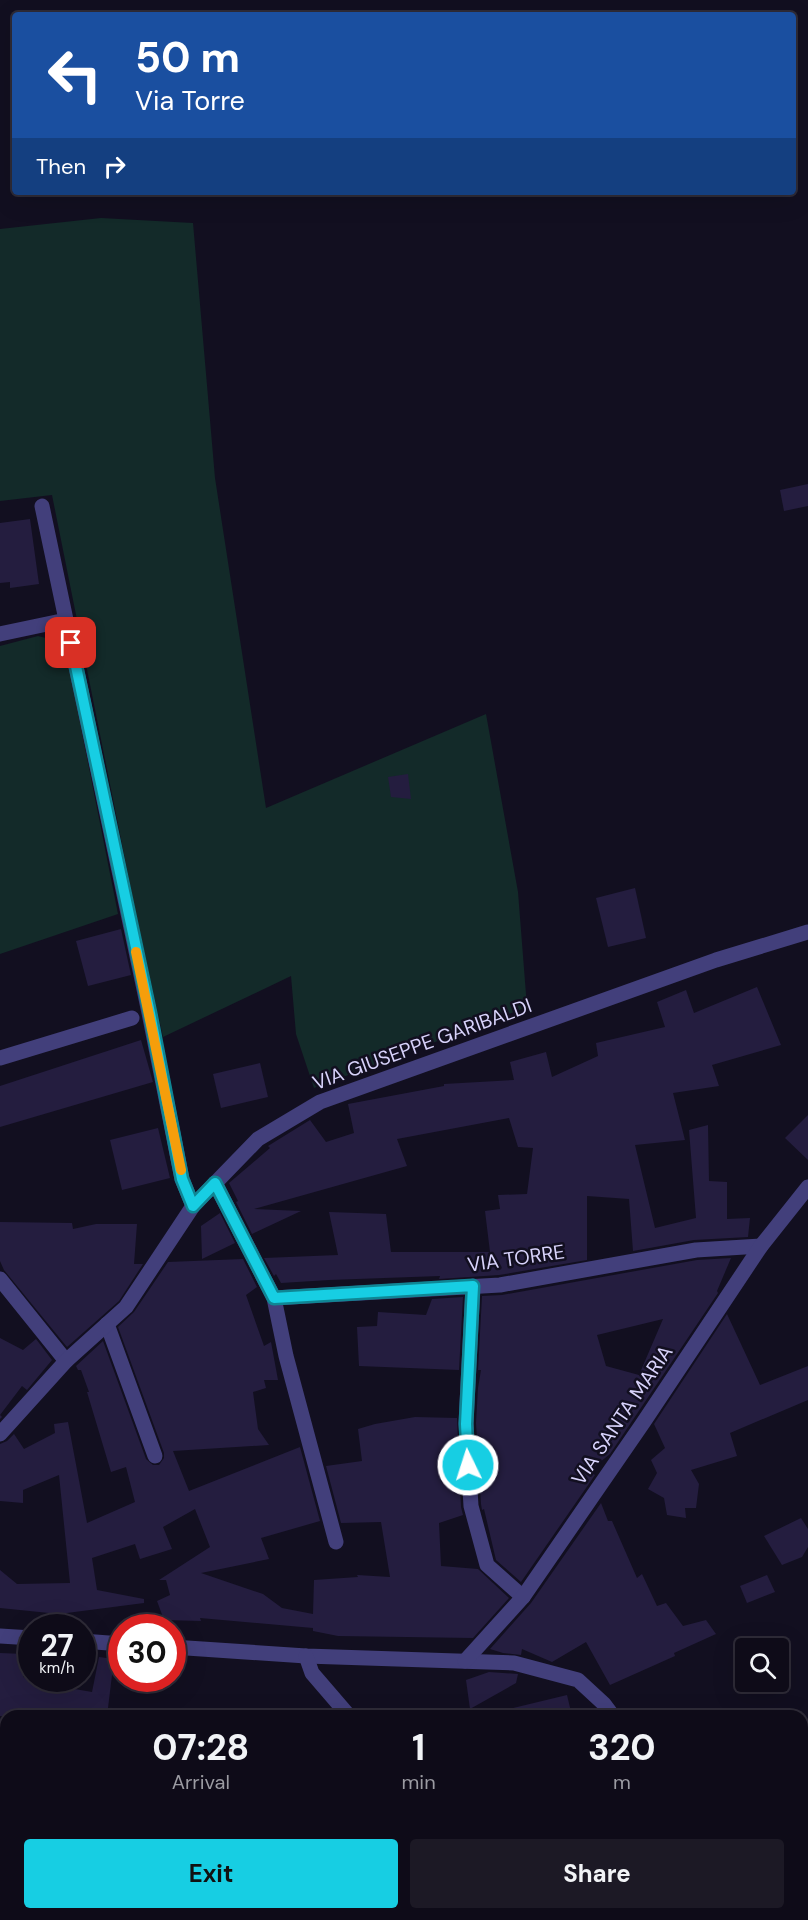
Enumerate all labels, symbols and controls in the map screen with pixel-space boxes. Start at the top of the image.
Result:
text: 50 m [135,30,240,85]
icon: left [36,36,114,114]
text: Via Torre [135,83,245,118]
icon: right [98,150,131,183]
text: Then [36,152,86,181]
pin [45,617,96,668]
icon: arrive [54,626,87,659]
street label: VIA GIUSEPPE GARIBALDI [309,992,535,1096]
street label: VIA TORRE [466,1238,566,1278]
street label: VIA SANTA MARIA [565,1340,679,1490]
position arrow [436,1433,500,1497]
speed limit sign: 30 [108,1614,186,1692]
text: 27 [40,1626,74,1665]
map controls [735,1638,789,1692]
button: search [735,1638,789,1692]
text: km/h [39,1658,75,1678]
text: 07:28 [152,1724,249,1771]
text: 1 [412,1724,425,1771]
text: 320 [588,1724,656,1771]
text: Arrival [172,1769,230,1795]
text: min [402,1769,436,1795]
text: m [613,1769,631,1795]
button: Exit [24,1839,398,1908]
button: Share [410,1839,784,1908]

